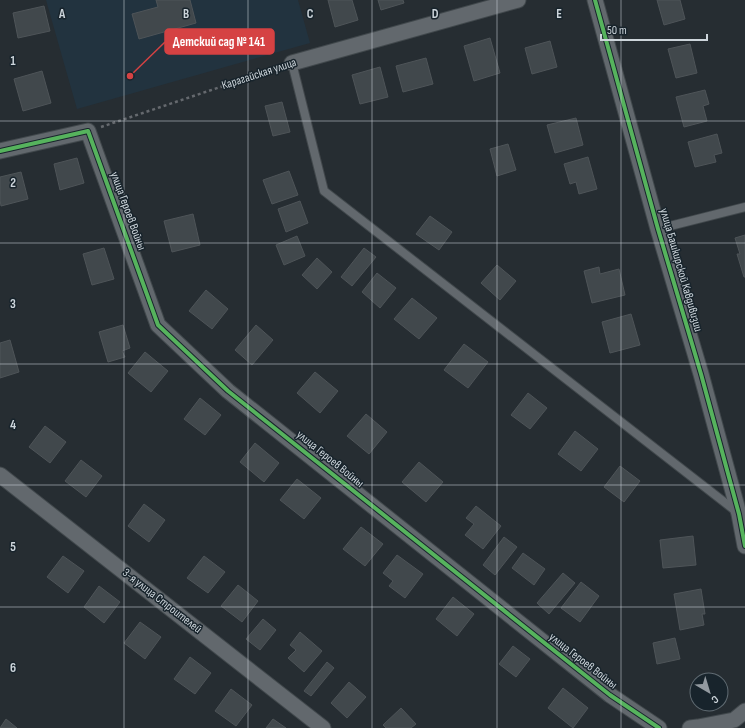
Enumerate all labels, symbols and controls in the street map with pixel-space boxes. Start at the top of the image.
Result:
text: A [58,6,66,22]
text: B [183,6,189,22]
text: C [307,6,314,22]
text: D [432,6,439,22]
text: E [556,6,562,22]
scale bar [601,16,707,42]
text: 50 m [607,23,627,38]
callout: Детский сад № 141 [165,29,274,54]
text: Детский сад № 141 [173,34,265,50]
text: 1 [10,53,16,69]
street label: Карагайская улица [220,55,299,93]
street label: улица Героев Войны [107,170,149,253]
text: 2 [10,175,16,191]
street label: улица Башкирской Кавдивизии [656,207,706,333]
text: 3 [10,296,16,312]
text: 4 [10,417,16,433]
street label: улица Героев Войны [293,427,367,491]
text: 5 [10,539,16,555]
street label: 3-я улица Строителей [119,565,205,637]
street label: улица Героев Войны [546,630,620,692]
text: 6 [10,660,16,676]
north arrow [689,672,729,712]
text: С [708,693,721,707]

